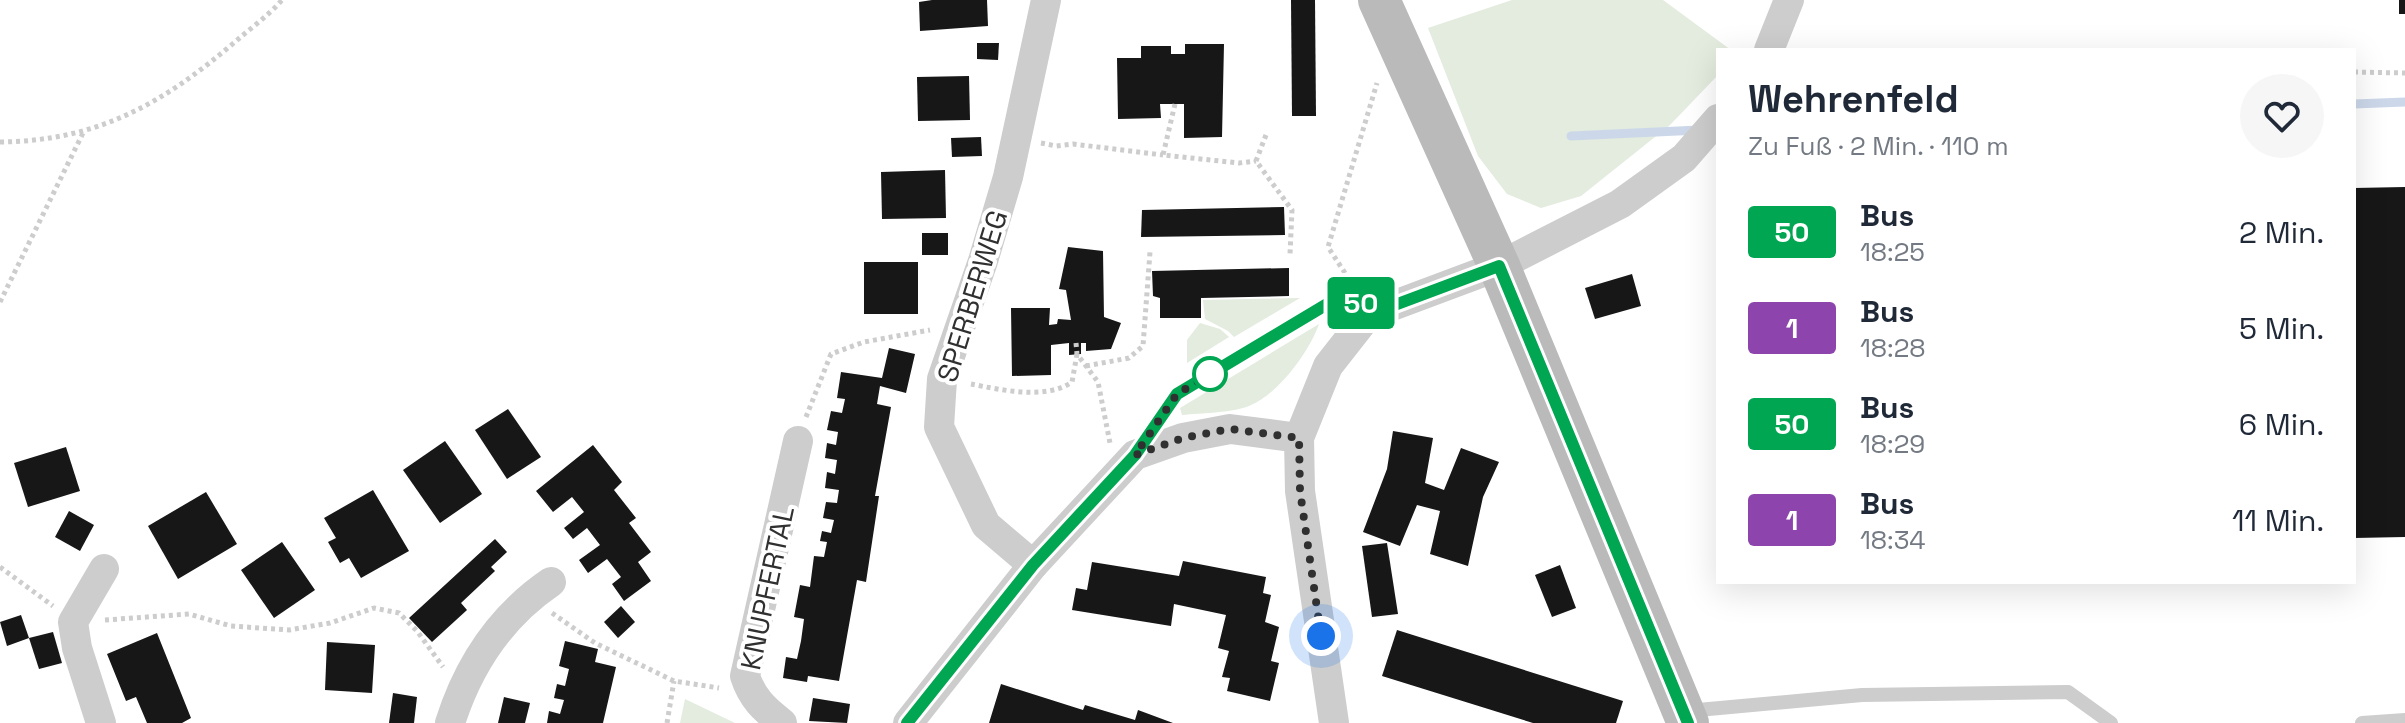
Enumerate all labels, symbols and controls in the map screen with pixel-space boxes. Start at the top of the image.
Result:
button: heart [2240,74,2324,158]
text: Wehrenfeld [1748,75,1959,123]
text: Zu Fuß · 2 Min. · 110 m [1748,129,2009,163]
text: Bus [1860,196,1914,235]
street label: SPERBERWEG [929,206,1015,386]
text: 2 Min. [2239,213,2324,252]
text: 50 [1775,214,1809,250]
text: 18:25 [1860,235,1925,269]
line badge: 50 [1325,277,1397,329]
text: 50 [1344,285,1378,321]
text: Bus [1860,292,1914,331]
text: 5 Min. [2239,309,2324,348]
text: 1 [1786,310,1798,346]
text: 18:28 [1860,331,1926,365]
unlabelled marker [1193,357,1227,391]
text: Bus [1860,388,1914,427]
text: 6 Min. [2239,405,2324,444]
text: 50 [1775,406,1809,442]
text: 18:29 [1860,427,1925,461]
text: Bus [1860,484,1914,523]
text: 11 Min. [2232,501,2324,540]
text: 1 [1786,502,1798,538]
street label: KNUPFERTAL [732,503,802,673]
text: 18:34 [1860,523,1926,557]
your location [1301,616,1341,656]

